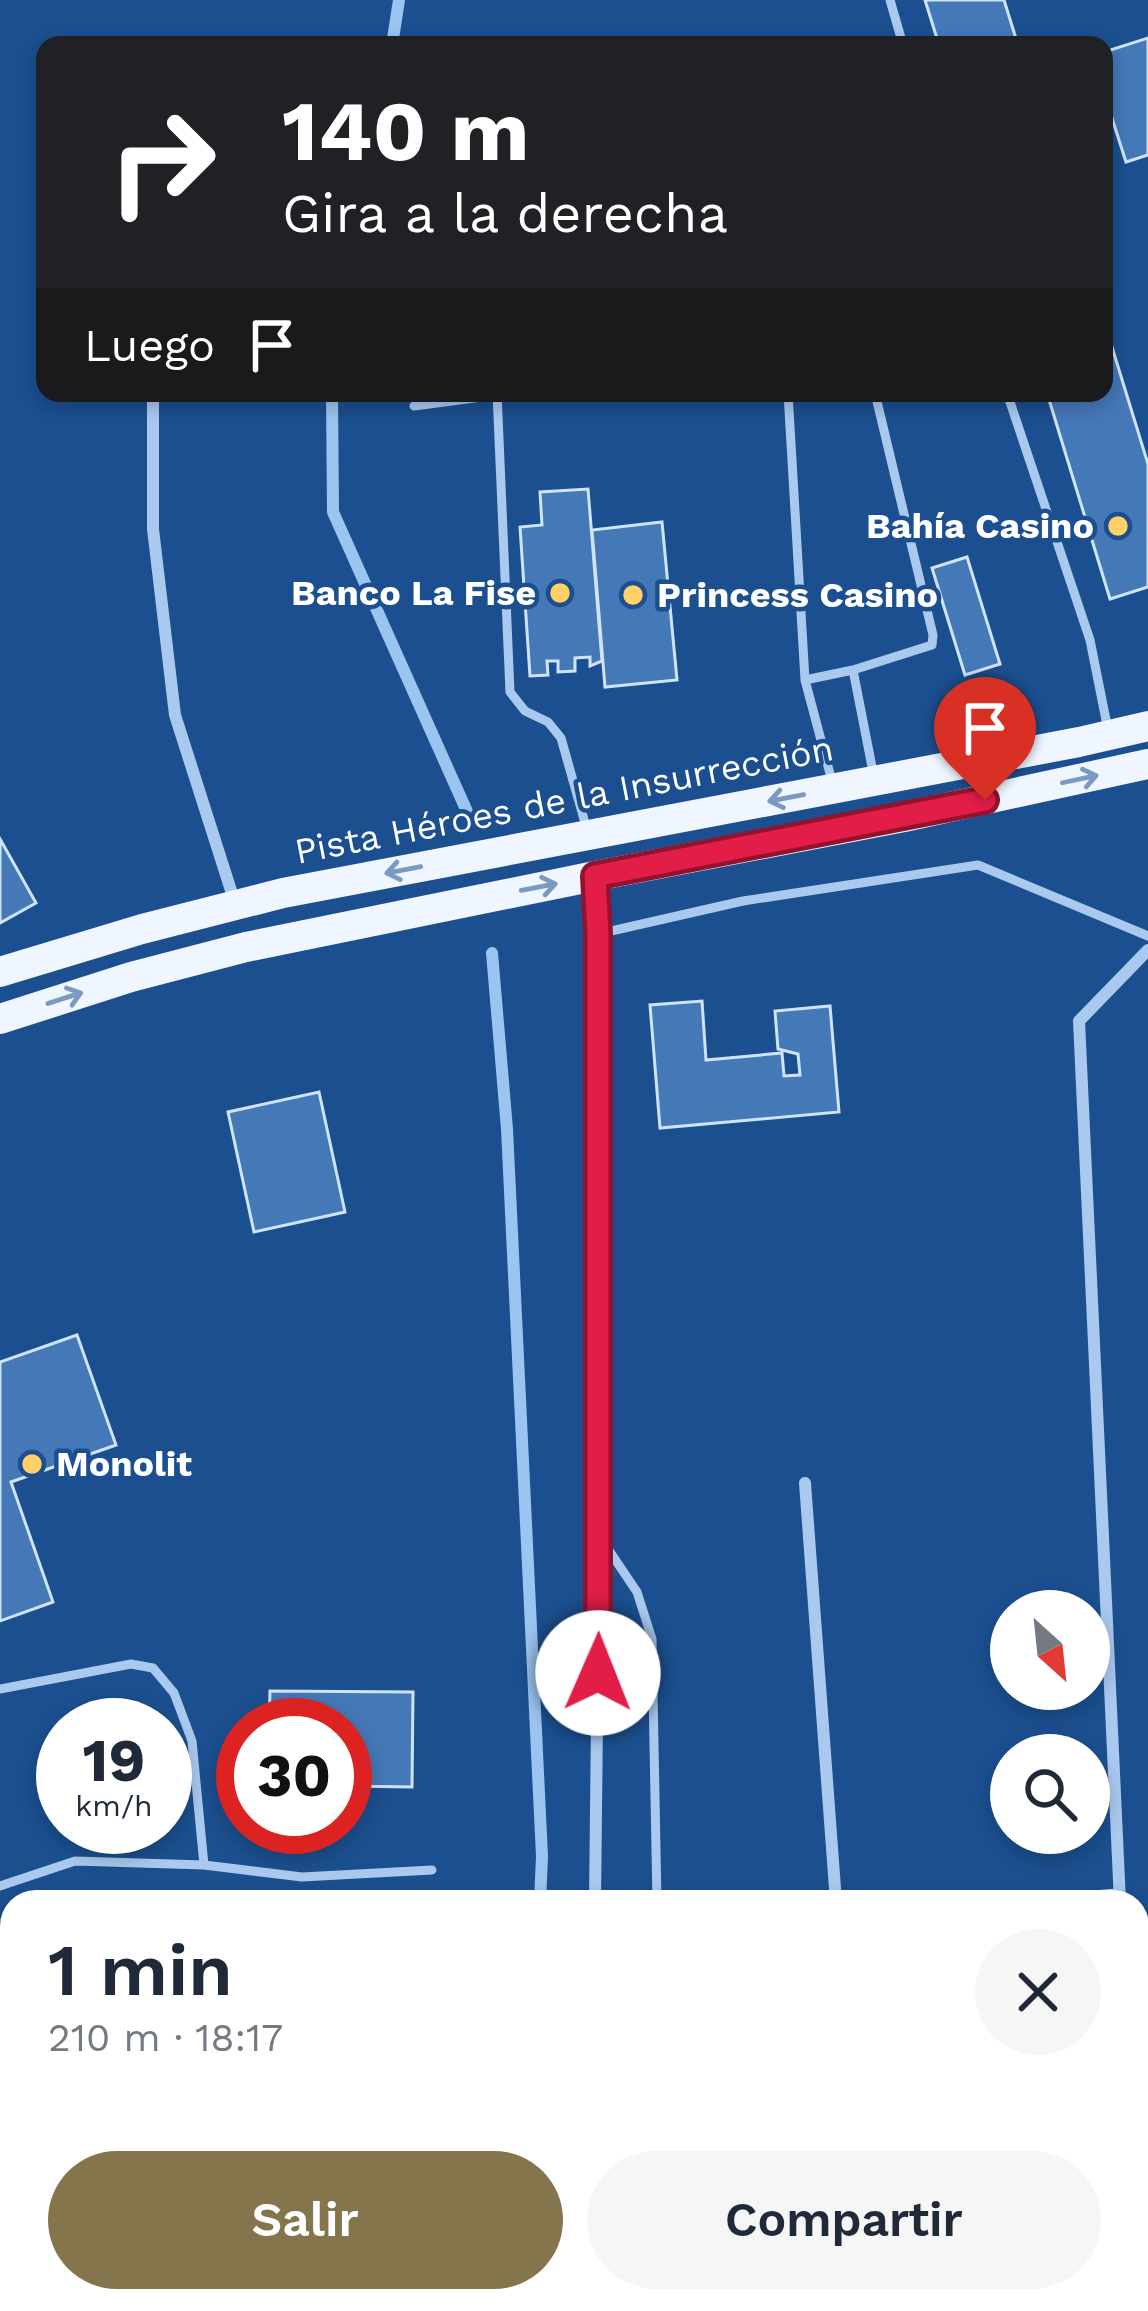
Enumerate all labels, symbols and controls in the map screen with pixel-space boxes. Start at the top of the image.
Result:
text: 140 m [282,82,530,180]
icon: right [84,84,240,240]
text: Gira a la derecha [282,182,728,245]
icon: arrive [239,312,305,378]
text: Luego [84,319,215,372]
place label: Bahía Casino [866,505,1094,547]
marker: Bahía Casino [1105,513,1131,539]
place label: Banco La Fise [291,572,536,614]
place label: Princess Casino [657,574,938,616]
marker: Banco La Fise [547,580,573,606]
marker: Princess Casino [620,582,646,608]
pin [934,677,1036,800]
icon: arrive [952,695,1018,761]
street label: Pista Héroes de la Insurrección [291,727,837,873]
one-way arrow [1061,767,1099,790]
one-way arrow [767,788,806,810]
one-way arrow [384,860,423,882]
one-way arrow [519,875,558,897]
one-way arrow [45,985,83,1007]
place label: Monolit [56,1443,192,1485]
marker: Monolit [19,1451,45,1477]
north arrow [990,1590,1110,1710]
map controls [990,1590,1110,1854]
position arrow [535,1610,661,1736]
speed limit sign: 30 [216,1698,372,1854]
text: 19 [83,1725,145,1796]
button: search [990,1734,1110,1854]
text: km/h [75,1788,153,1823]
text: 1 min [48,1928,233,2012]
button: close [975,1929,1101,2055]
text: 210 m · 18:17 [48,2015,283,2060]
button: Salir [48,2151,563,2289]
button: Compartir [587,2151,1101,2289]

